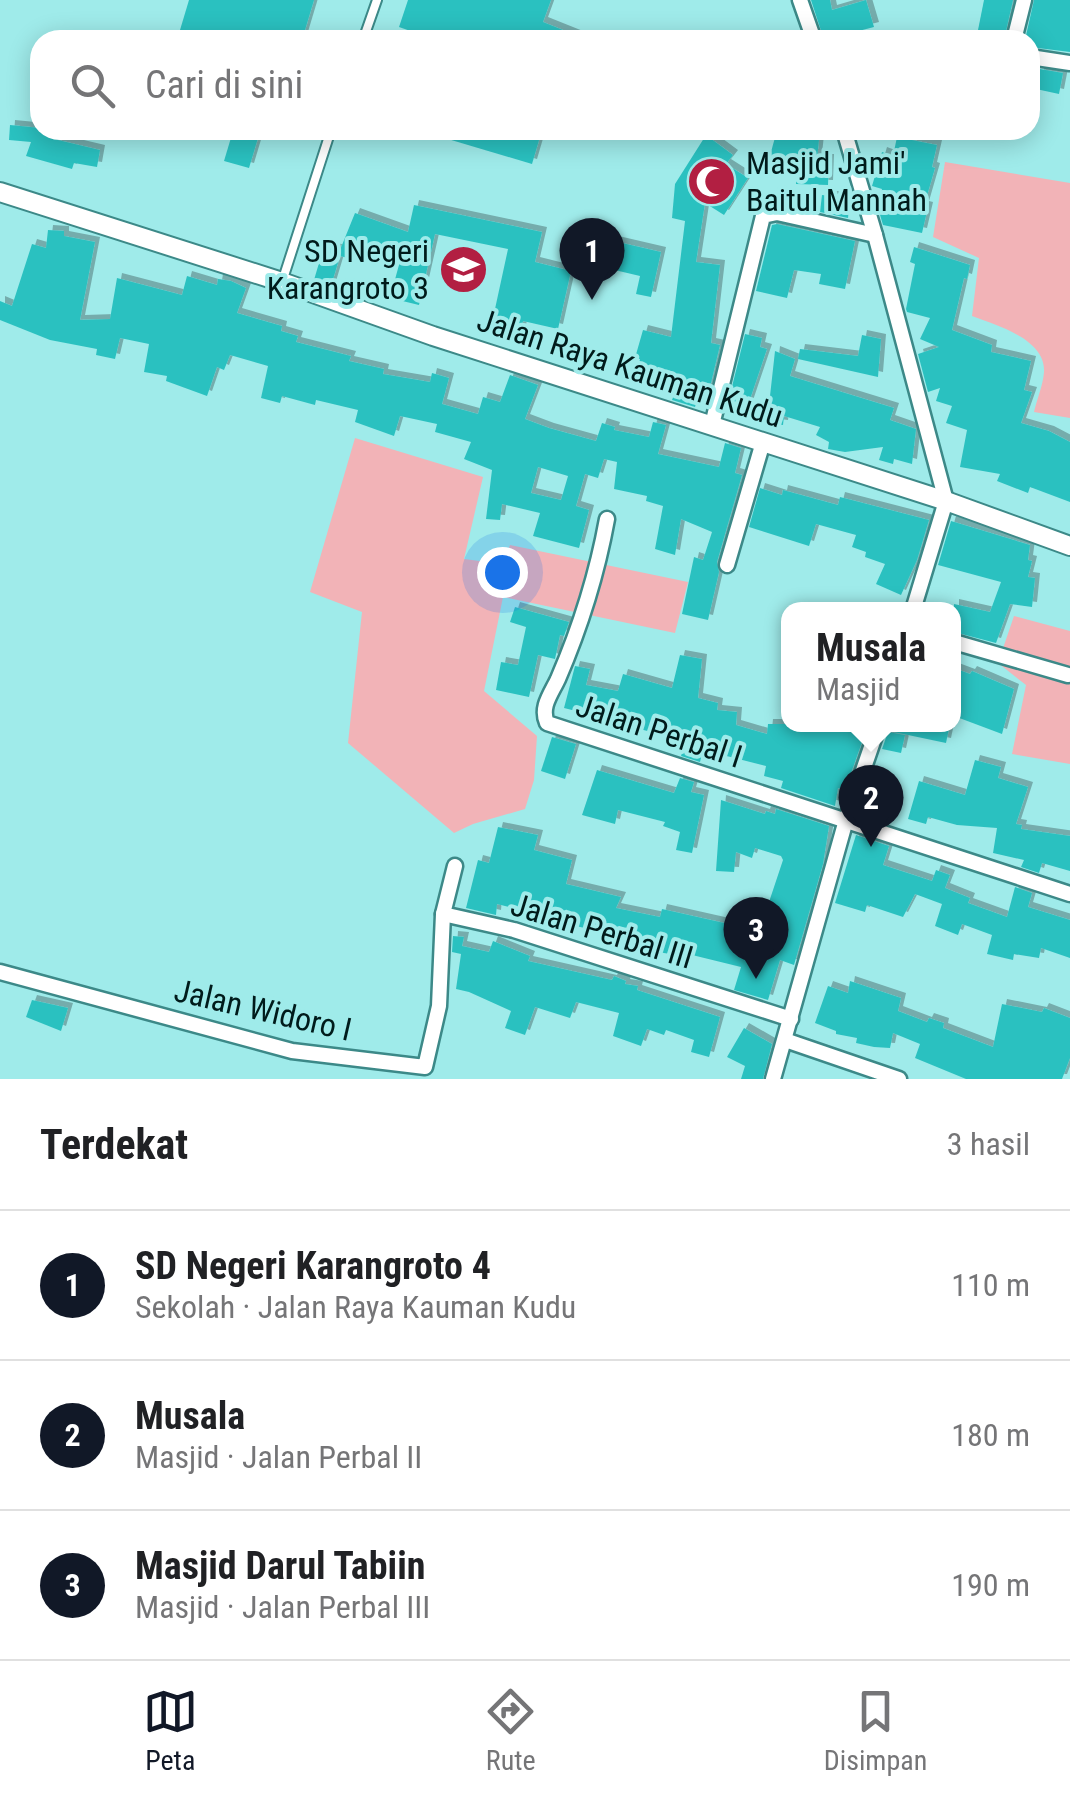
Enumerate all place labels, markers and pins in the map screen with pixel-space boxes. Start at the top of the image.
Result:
place label: Masjid Jami' Baitul Mannah [746,144,927,219]
mosque icon: Masjid Jami' Baitul Mannah [685,155,737,207]
pin: 1 [560,218,624,300]
place label: SD Negeri Karangroto 3 [267,232,429,307]
school or university icon: SD Negeri Karangroto 3 [438,243,490,295]
pin: 2 [838,764,904,847]
pin: 3 [724,896,788,979]

